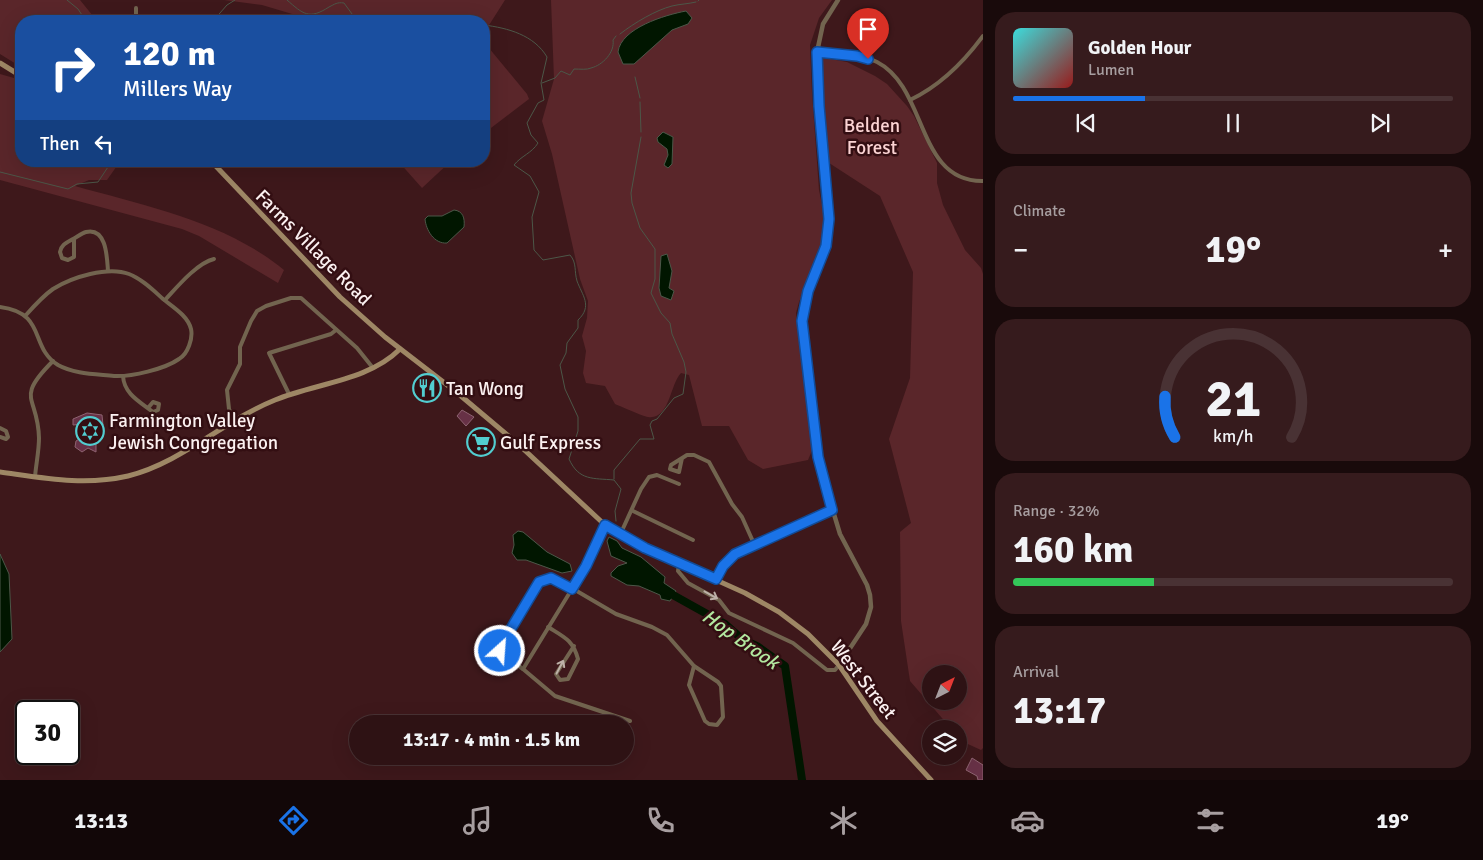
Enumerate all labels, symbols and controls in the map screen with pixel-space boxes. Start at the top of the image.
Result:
pin [847,8,889,59]
icon: arrive [854,15,882,43]
text: 120 m [123,32,216,75]
icon: right [40,35,105,100]
text: Golden Hour [1088,36,1191,60]
text: Lumen [1088,60,1134,80]
text: Millers Way [123,75,232,102]
icon: previous [1072,109,1100,137]
icon: pause [1219,109,1247,137]
icon: next [1366,109,1394,137]
park label: Belden Forest [844,114,900,160]
icon: left [90,130,118,158]
text: Then [40,132,80,156]
street label: Farms Village Road [250,185,376,311]
text: Climate [1013,201,1066,221]
text: 19° [1205,226,1261,273]
text: − [1013,233,1028,267]
text: + [1438,233,1453,267]
text: 21 [1205,367,1261,431]
restaurant icon: Tan Wong [412,373,442,403]
place label: Tan Wong [446,377,524,401]
place label: Farmington Valley Jewish Congregation [109,409,278,455]
synagogue icon: Farmington Valley Jewish Congregation [75,416,105,446]
text: km/h [1213,425,1253,447]
supermarket icon: Gulf Express [466,427,496,457]
place label: Gulf Express [500,431,601,455]
text: Range · 32% [1013,501,1099,521]
text: 160 km [1013,526,1134,573]
one-way arrow [703,591,717,601]
water label: Hop Brook [697,604,786,676]
position arrow [473,624,525,676]
street label: West Street [825,635,902,724]
one-way arrow [556,660,565,675]
text: Arrival [1013,662,1059,682]
north arrow [922,665,968,710]
map controls [922,665,967,765]
text: 13:17 [1013,687,1106,734]
speed limit sign: 30 [15,700,80,765]
button: layers [922,720,967,765]
text: 13:17 · 4 min · 1.5 km [403,728,580,752]
icon: directions [276,803,311,838]
icon: music [460,803,495,838]
icon: phone [643,803,678,838]
icon: climate [826,803,861,838]
icon: car [1010,803,1045,838]
icon: filters [1193,803,1228,838]
text: 13:13 [74,807,128,834]
text: 19° [1376,807,1409,834]

